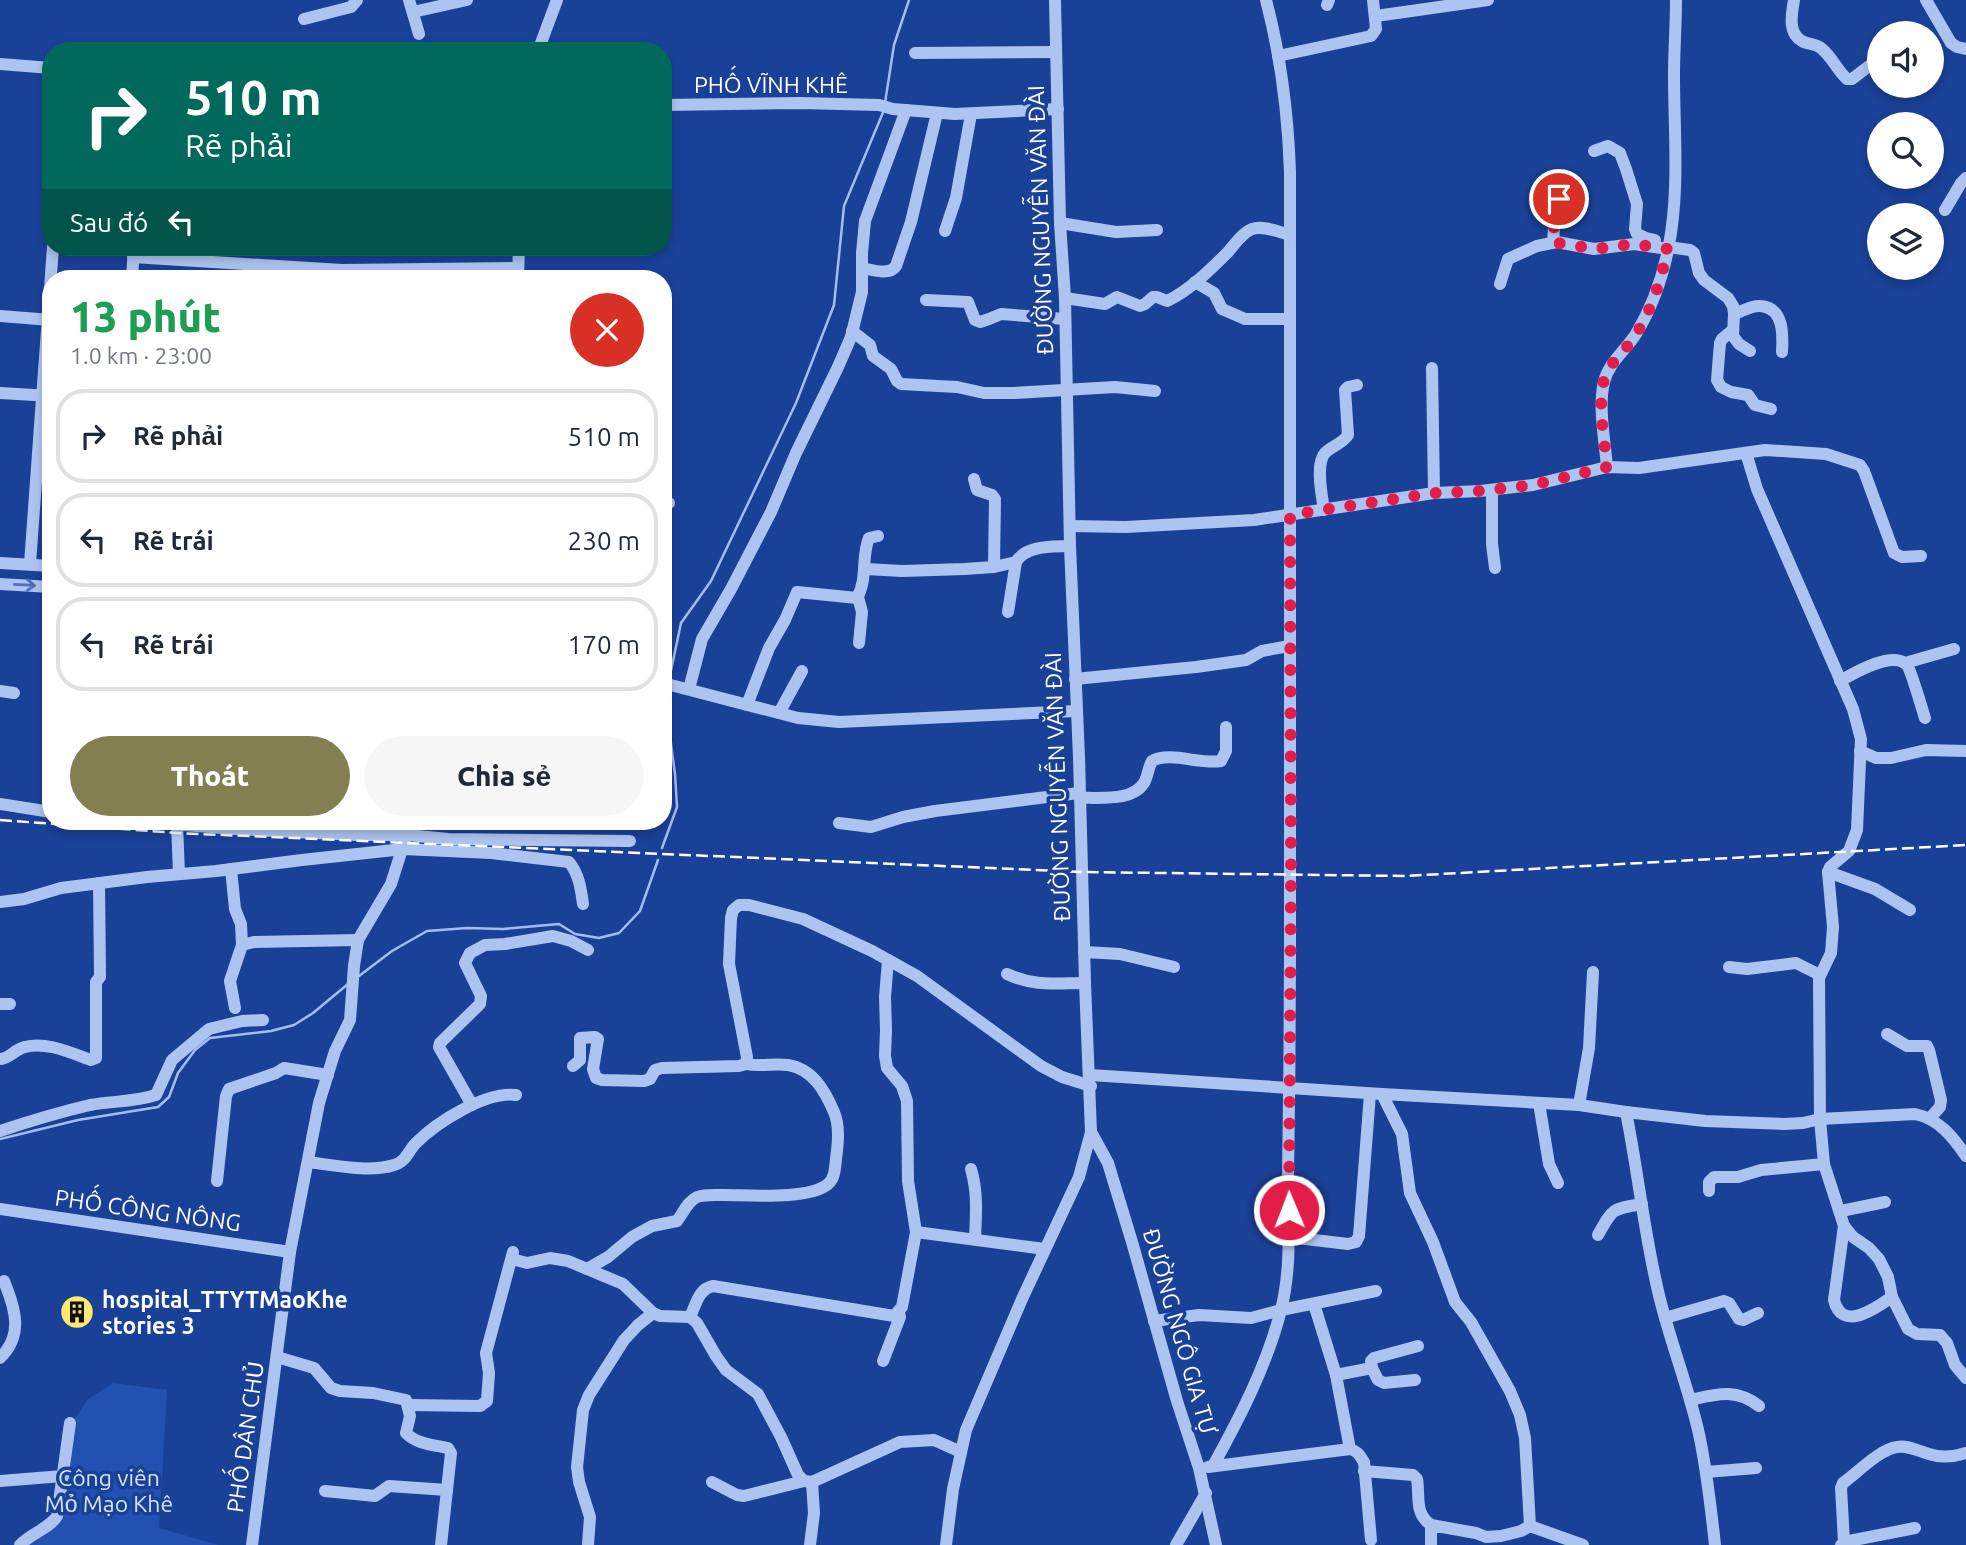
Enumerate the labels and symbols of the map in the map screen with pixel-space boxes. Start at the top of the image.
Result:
street label: PHỐ VĨNH KHÊ [694,65,848,97]
street label: ĐƯỜNG NGUYỄN VĂN ĐÀI [1018,85,1057,356]
pin [1529,169,1589,229]
one-way arrow [14,579,36,592]
street label: ĐƯỜNG NGUYỄN VĂN ĐÀI [1035,652,1074,923]
position arrow [1252,1173,1326,1247]
street label: PHỐ CÔNG NÔNG [53,1178,243,1235]
street label: ĐƯỜNG NGÔ GIA TỰ [1139,1225,1223,1437]
place label: hospital_TTYTMaoKhe stories 3 [102,1287,348,1338]
building icon: hospital_TTYTMaoKhe stories 3 [58,1293,96,1331]
street label: PHỐ DÂN CHỦ [216,1359,268,1514]
park label: Công viên Mỏ Mạo Khê [45,1465,173,1516]

